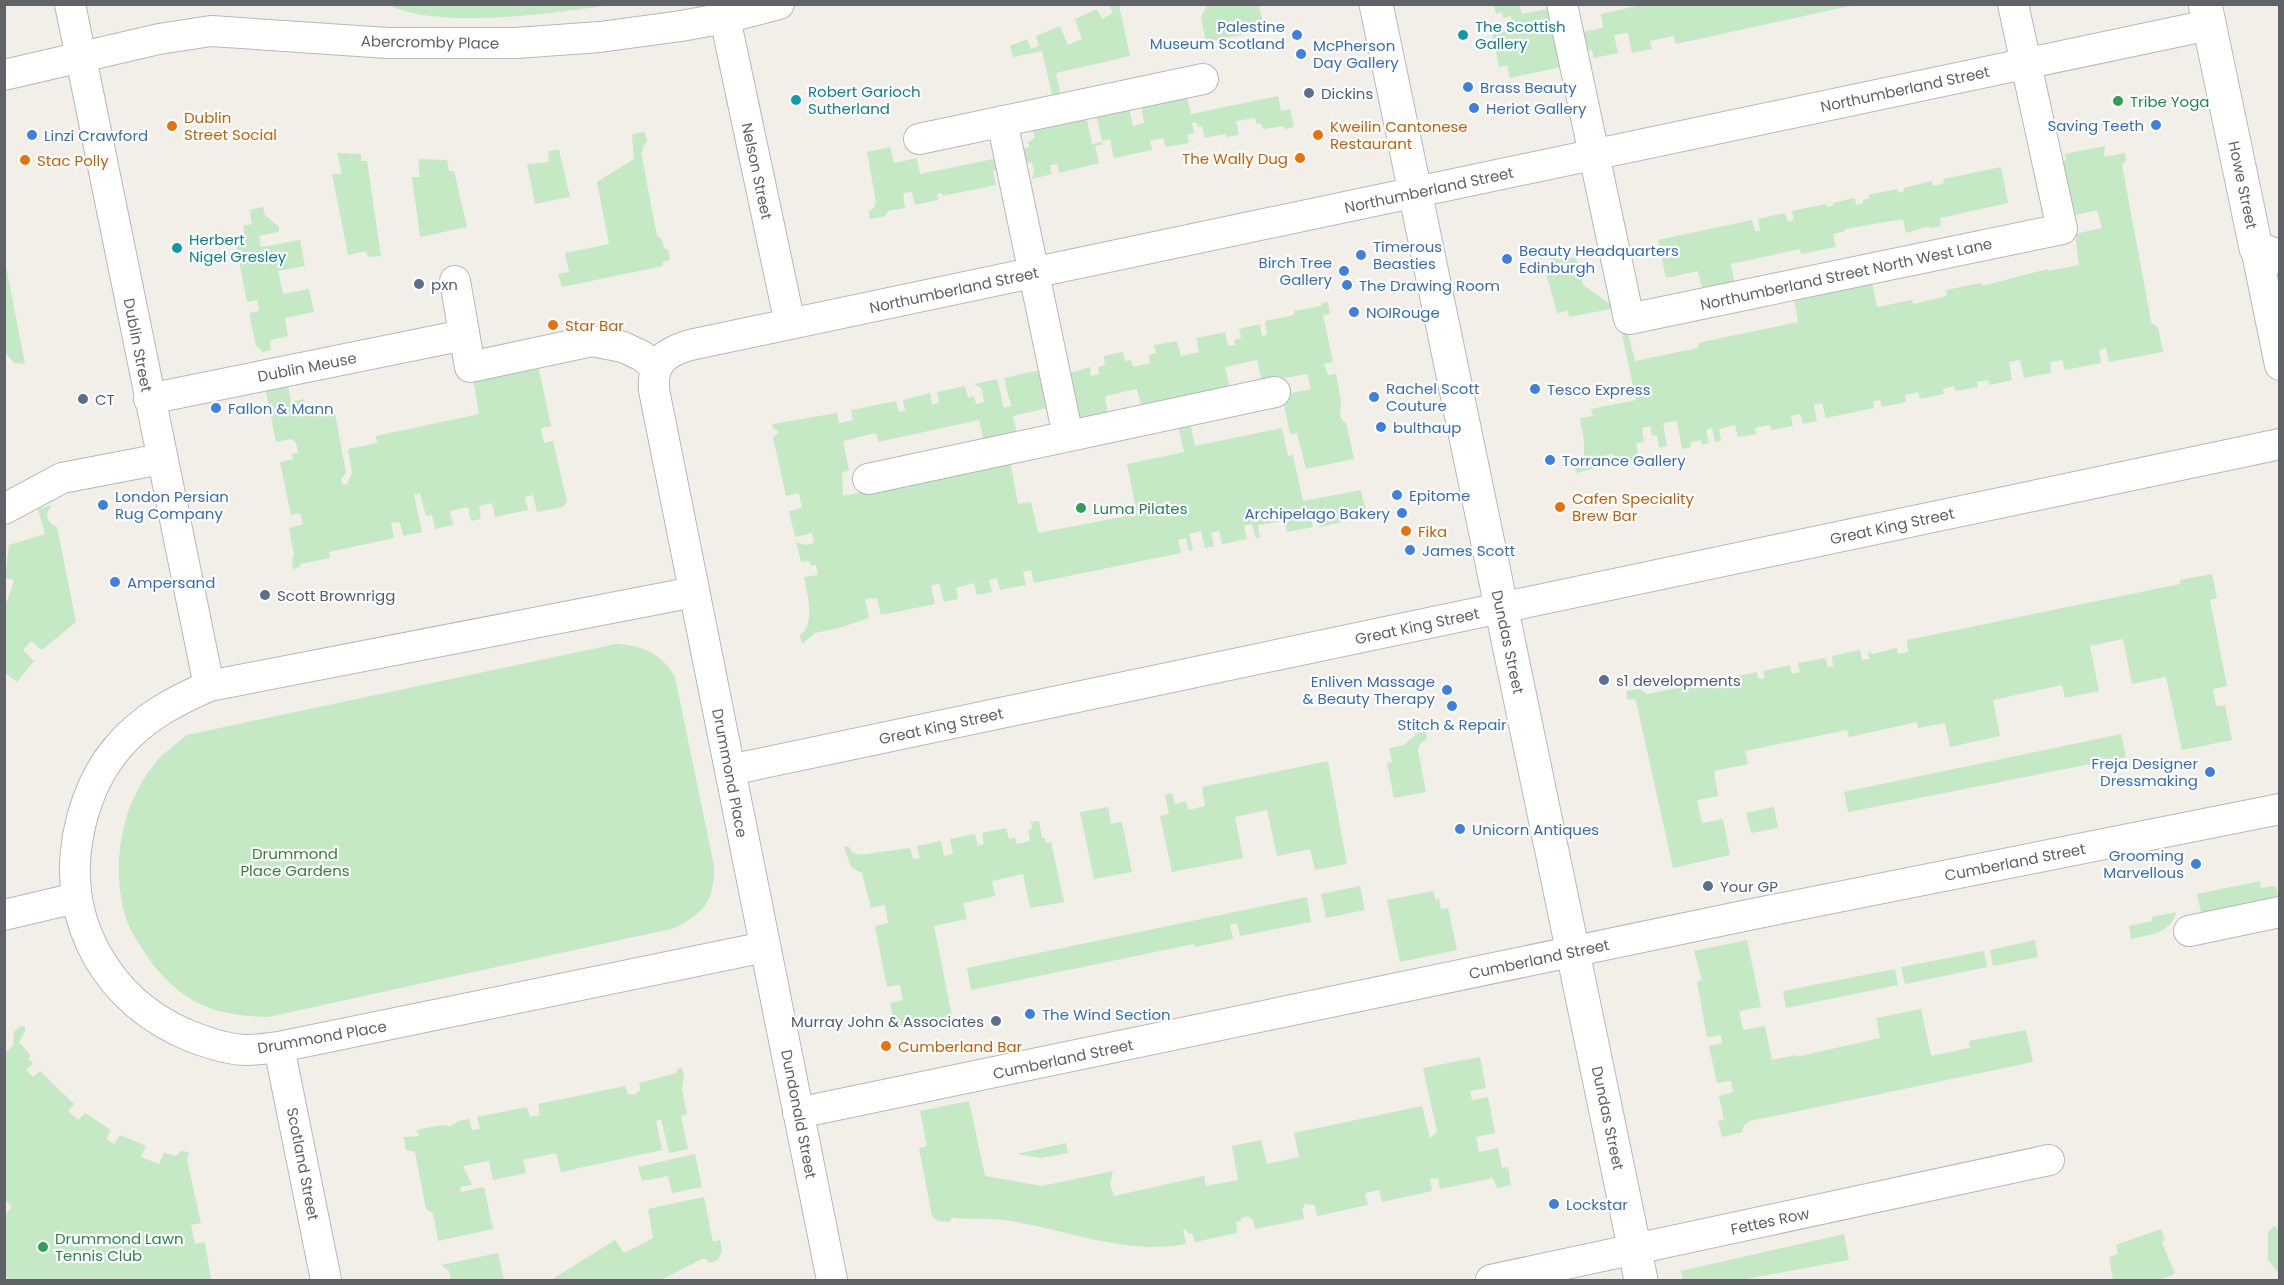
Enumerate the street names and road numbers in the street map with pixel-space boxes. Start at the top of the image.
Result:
street label: Abercromby Place [361,30,499,54]
street label: Northumberland Street [1819,61,1991,117]
street label: Nelson Street [736,121,778,221]
street label: Howe Street [2223,139,2263,231]
street label: Northumberland Street [1343,162,1515,218]
street label: Northumberland Street North West Lane [1698,233,1994,315]
street label: Northumberland Street [868,262,1040,318]
street label: Dublin Street [119,296,157,394]
street label: Dublin Meuse [256,347,358,387]
street label: Great King Street [1828,503,1956,549]
street label: Dundas Street [1487,588,1529,696]
street label: Great King Street [1353,603,1481,649]
street label: Great King Street [877,703,1005,749]
street label: Drummond Place [707,707,753,839]
street label: Cumberland Street [1943,838,2087,886]
street label: Cumberland Street [1467,934,1611,984]
street label: Drummond Place [256,1015,388,1059]
street label: Cumberland Street [991,1034,1135,1084]
street label: Dundonald Street [776,1048,822,1180]
street label: Dundas Street [1587,1064,1629,1172]
street label: Scotland Street [282,1106,324,1222]
street label: Fettes Row [1729,1202,1812,1240]

